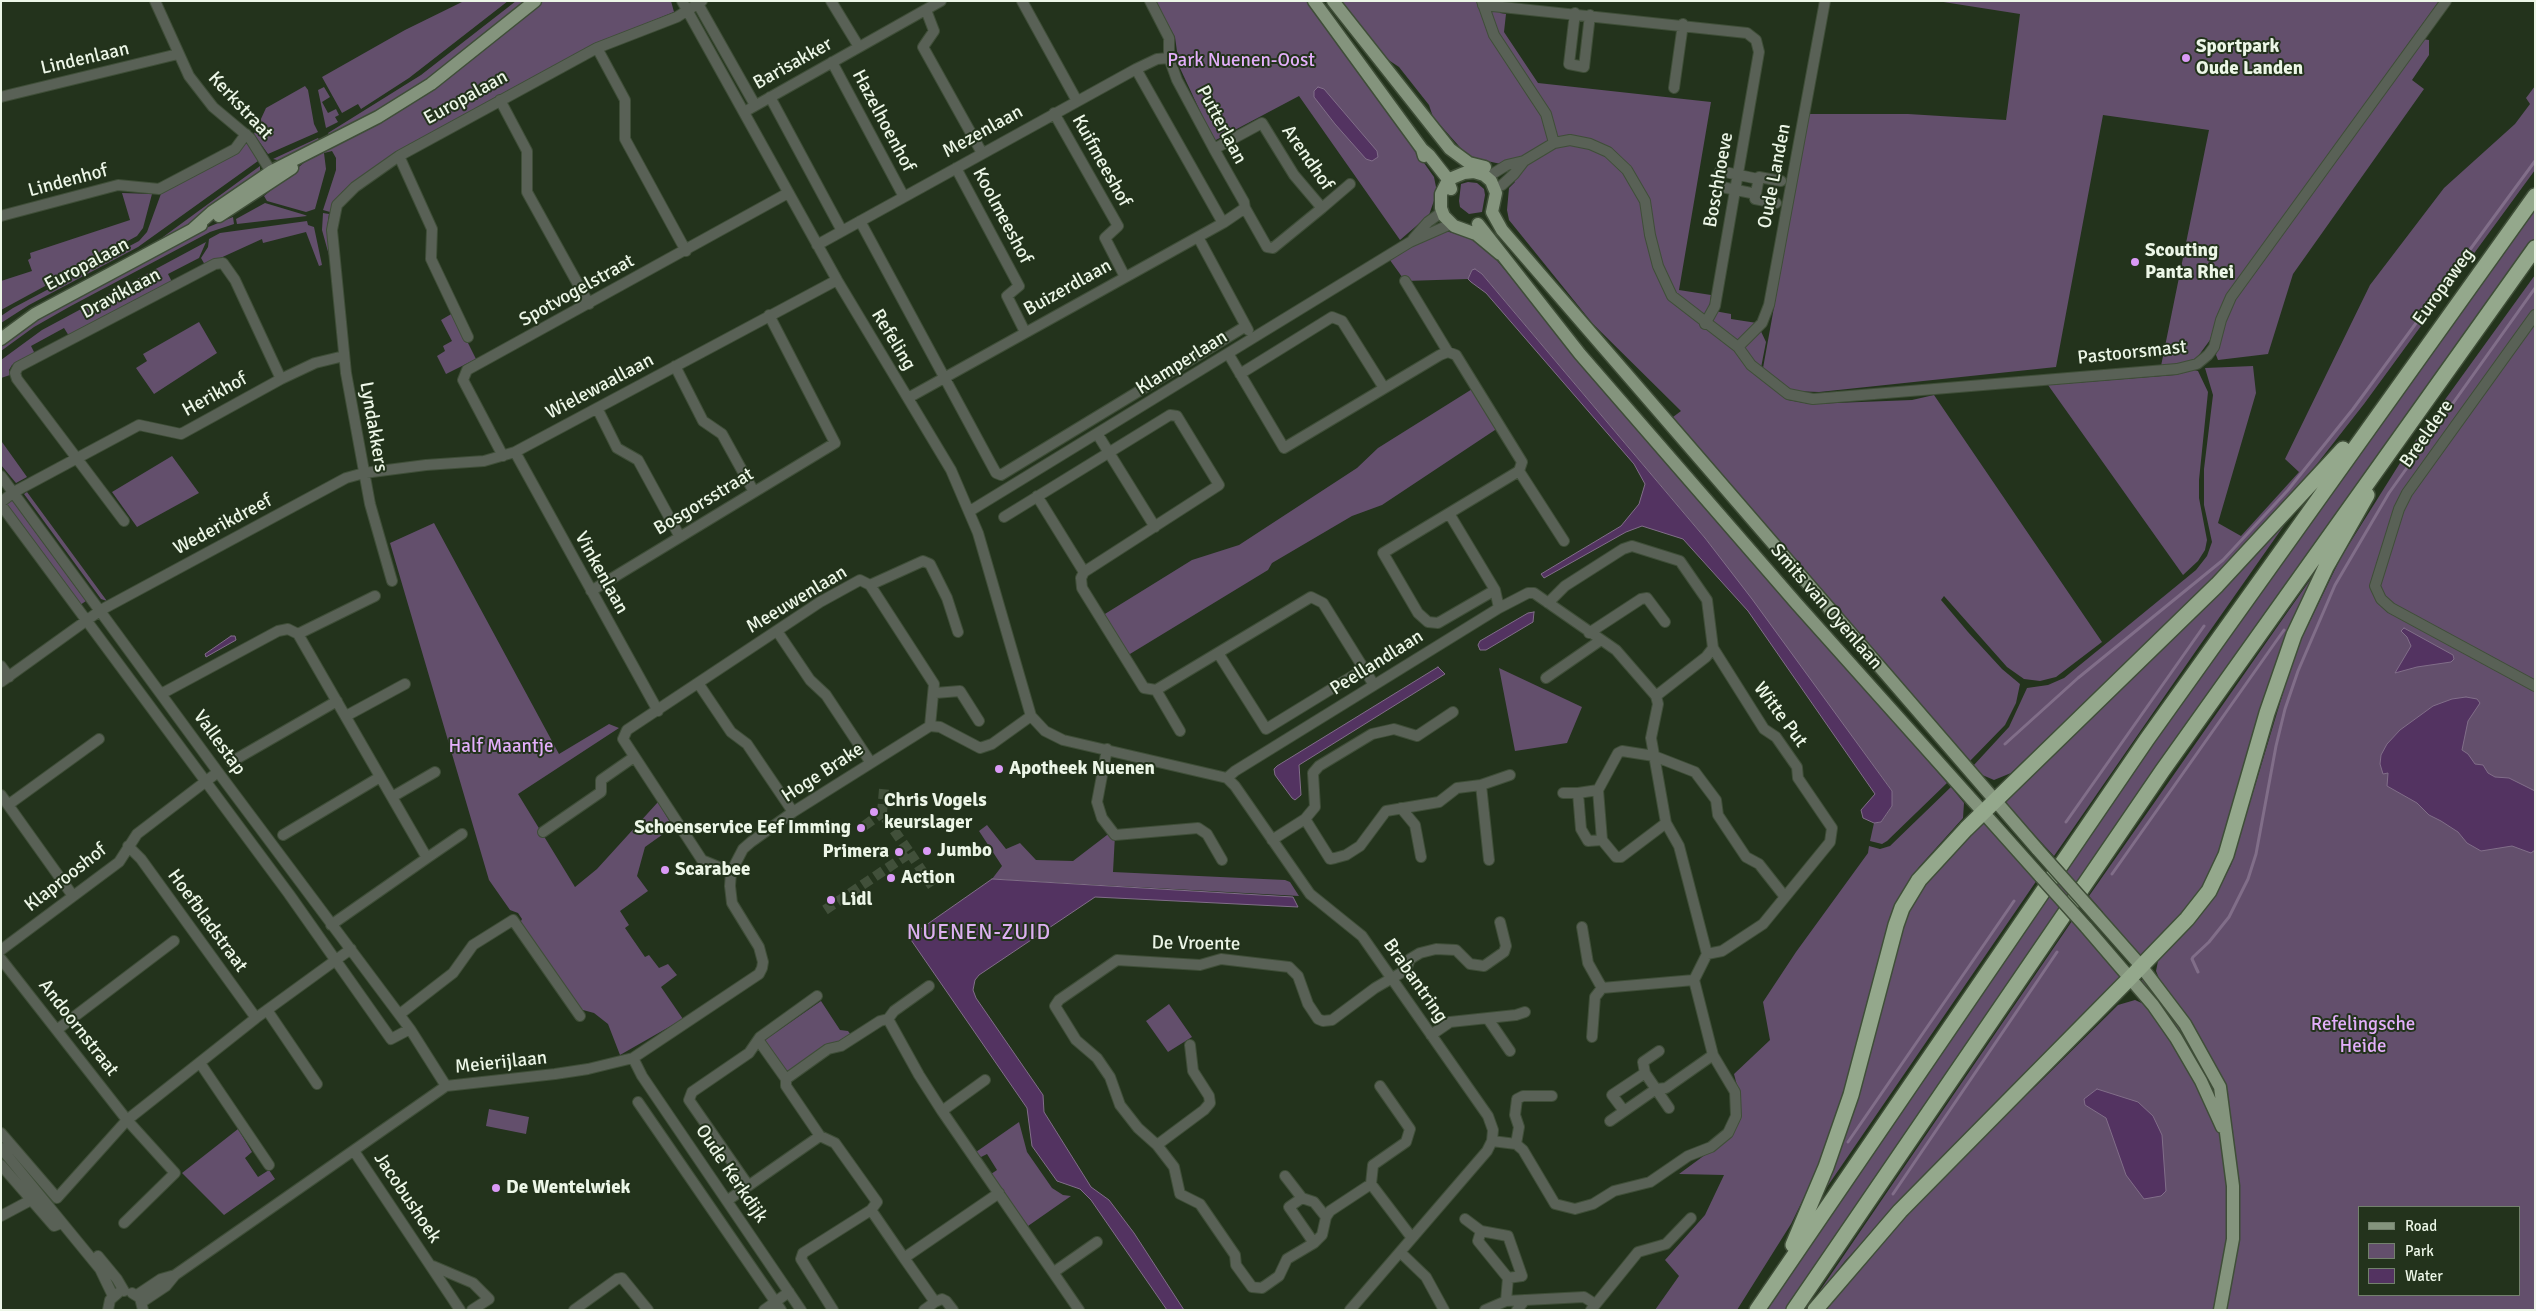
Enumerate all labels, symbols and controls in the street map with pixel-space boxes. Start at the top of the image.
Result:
street label: Barisakker [750,33,836,95]
place label: Sportpark Oude Landen [2196,36,2303,80]
street label: Lindenlaan [38,38,132,80]
park label: Park Nuenen-Oost [1167,50,1315,72]
marker: Sportpark Oude Landen [2180,52,2192,64]
street label: Europalaan [420,66,512,130]
street label: Hazelhoenhof [847,66,919,176]
street label: Kerkstraat [203,67,277,145]
street label: Putterlaan [1191,82,1251,168]
street label: Mezenlaan [939,101,1027,163]
street label: Kuifmeeshof [1066,111,1136,211]
street label: Arendhof [1276,121,1338,195]
street label: Oude Landen [1754,122,1796,230]
street label: Boschhoeve [1699,131,1739,229]
street label: Lindenhof [26,159,110,203]
street label: Koolmeeshof [967,164,1037,268]
street label: Europalaan [41,233,133,297]
place label: Scouting Panta Rhei [2145,240,2234,284]
street label: Europaweg [2408,244,2480,330]
street label: Spotvogelstraat [515,250,639,332]
street label: Buizerdlaan [1020,255,1116,321]
marker: Scouting Panta Rhei [2129,256,2141,268]
street label: Draviklaan [77,264,165,324]
street label: Refeling [866,305,920,375]
street label: Klamperlaan [1132,326,1232,400]
street label: Pastoorsmast [2076,336,2188,370]
street label: Wielewaallaan [542,349,658,425]
street label: Herikhof [179,368,251,422]
street label: Lyndakkers [354,380,392,474]
street label: Breeldere [2395,395,2459,473]
street label: Bosgorsstraat [650,463,758,541]
street label: Wederikdreef [170,490,276,560]
street label: Vinkenlaan [569,528,633,618]
street label: Smits van Oyenlaan [1765,540,1887,674]
street label: Meeuwenlaan [743,561,851,639]
street label: Peellandlaan [1326,625,1428,701]
street label: Witte Put [1748,678,1812,752]
street label: Vallestap [188,706,250,780]
park label: Half Maantje [448,736,554,758]
street label: Hoge Brake [778,738,868,808]
place label: Apotheek Nuenen [1009,758,1155,780]
marker: Apotheek Nuenen [993,763,1005,775]
place label: Chris Vogels keurslager [884,790,987,834]
marker: Chris Vogels keurslager [868,806,880,818]
place label: Schoenservice Eef Imming [634,817,851,839]
marker: Schoenservice Eef Imming [855,822,867,834]
street label: Klaprooshof [20,839,112,917]
place label: Jumbo [937,840,992,862]
place label: Primera [823,841,889,863]
marker: Jumbo [921,845,933,857]
marker: Primera [893,846,905,858]
place label: Scarabee [675,859,750,881]
marker: Scarabee [659,864,671,876]
street label: Hoefbladstraat [162,865,252,977]
place label: Action [901,867,955,889]
marker: Action [885,872,897,884]
place label: Lidl [841,889,873,911]
marker: Lidl [825,894,837,906]
district label: NUENEN-ZUID [905,920,1053,946]
street label: De Vroente [1151,932,1241,956]
street label: Brabantring [1378,935,1452,1027]
street label: Andoornstraat [33,975,123,1081]
park label: Refelingsche Heide [2311,1014,2415,1058]
street label: Meierijlaan [454,1047,548,1079]
street label: Oude Kerkdijk [690,1121,772,1227]
street label: Jacobushoek [368,1148,446,1248]
place label: De Wentelwiek [506,1177,631,1199]
marker: De Wentelwiek [490,1182,502,1194]
legend [2358,1206,2521,1296]
text: Road [2405,1217,2437,1235]
text: Park [2405,1242,2434,1260]
text: Water [2405,1267,2443,1285]

